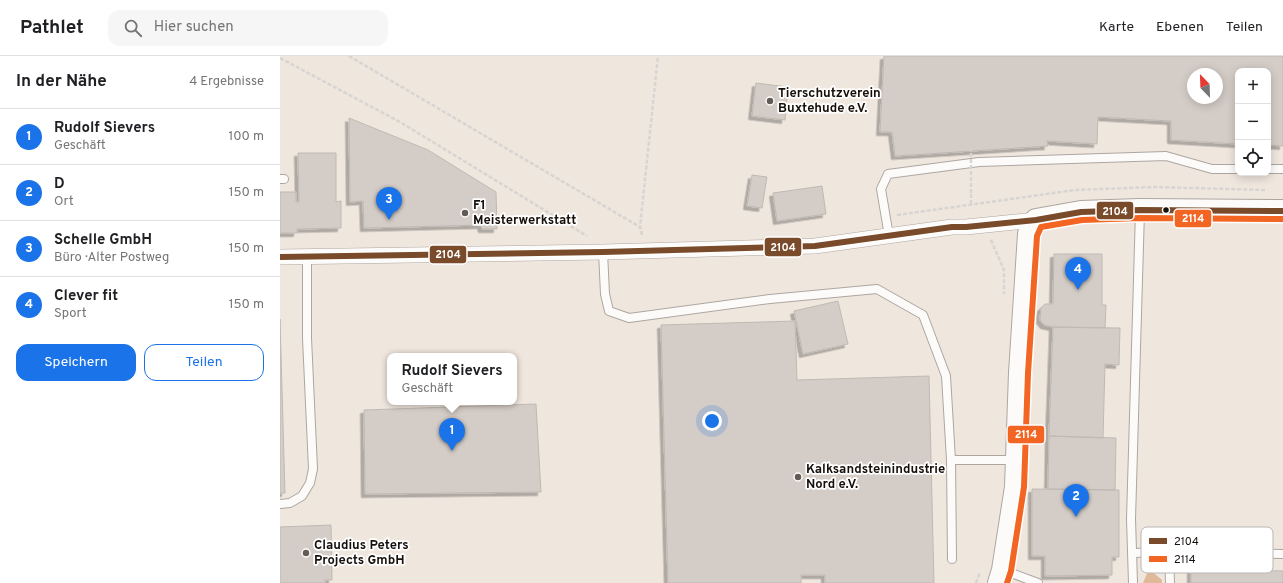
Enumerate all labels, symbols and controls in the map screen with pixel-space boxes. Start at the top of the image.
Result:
search box [108,10,388,46]
text: Pathlet [20,16,84,40]
icon: search [122,17,144,39]
text: Hier suchen [154,18,234,37]
text: Karte [1099,19,1134,36]
text: Ebenen [1156,19,1204,36]
text: Teilen [1226,19,1263,36]
north arrow [1187,68,1223,104]
map controls [1235,68,1271,176]
button: + [1235,68,1271,104]
text: In der Nähe [16,71,107,93]
text: 4 Ergebnisse [189,74,264,90]
place label: Tierschutzverein Buxtehude e.V. [778,86,881,117]
marker: Tierschutzverein Buxtehude e.V. [765,96,775,106]
button: − [1235,104,1271,140]
text: Rudolf Sievers [54,119,155,138]
text: 1 [26,129,32,145]
text: 100 m [228,129,264,145]
text: Geschäft [54,138,106,154]
button: locate [1235,140,1271,176]
text: D [54,175,65,194]
text: 2 [25,185,33,201]
text: 150 m [229,185,264,201]
pin: 3 [376,187,402,220]
text: Ort [54,194,74,210]
place label: F1 Meisterwerkstatt [473,198,576,229]
line badge: 2104 [1096,201,1134,220]
text: 2104 [1102,205,1128,219]
unlabelled marker [1161,205,1171,215]
marker: F1 Meisterwerkstatt [460,208,470,218]
line badge: 2114 [1174,209,1212,228]
text: 2114 [1182,212,1204,226]
text: Schelle GmbH [54,231,152,250]
line badge: 2104 [764,237,802,257]
text: 3 [25,241,33,257]
text: 150 m [229,241,264,257]
text: 2104 [770,241,796,255]
line badge: 2104 [429,245,467,264]
text: 2104 [435,248,461,262]
text: Büro · Alter Postweg [54,250,169,266]
pin: 4 [1065,257,1091,290]
text: Clever fit [54,287,118,306]
text: 4 [25,297,33,313]
text: 150 m [229,297,264,313]
text: Sport [54,306,87,322]
button: Speichern [16,344,136,381]
button: Teilen [144,344,264,381]
popup [387,353,517,405]
text: Rudolf Sievers [401,362,503,381]
text: Geschäft [401,381,453,397]
your location [702,411,722,431]
pin: 1 [439,418,465,451]
line badge: 2114 [1007,425,1045,444]
text: 2114 [1015,428,1037,442]
place label: Kalksandsteinindustrie Nord e.V. [806,462,945,493]
marker: Kalksandsteinindustrie Nord e.V. [793,472,803,482]
pin: 2 [1063,484,1089,517]
legend [1141,527,1273,573]
text: 2104 [1174,535,1199,549]
place label: Claudius Peters Projects GmbH [314,538,409,569]
marker: Claudius Peters Projects GmbH [301,548,311,558]
text: 2114 [1174,553,1196,567]

